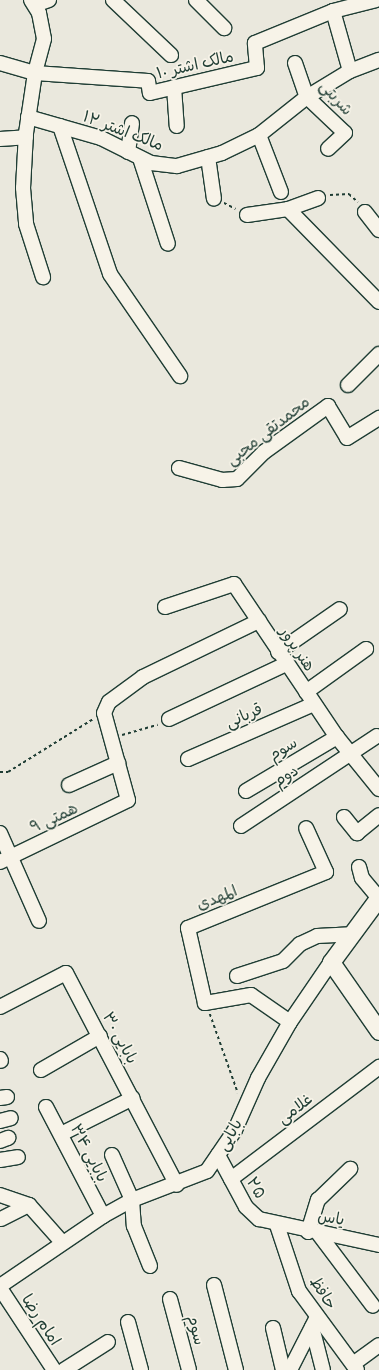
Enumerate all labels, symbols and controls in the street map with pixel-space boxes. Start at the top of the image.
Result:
street label: مالک اشتر ۱۰ [154,47,236,83]
street label: شربتی [315,77,357,119]
street label: مالک اشتر ۱۲ [80,107,166,155]
street label: محمدتقی محبی [222,392,314,470]
street label: هنر پرور [275,623,319,675]
street label: قربانی [223,699,265,733]
street label: سوم [265,733,301,765]
street label: دوم [270,761,302,791]
street label: همتی ۹ [27,799,81,837]
street label: المهدی [194,881,240,915]
street label: بابایی ۳۰ [98,1009,142,1067]
street label: غلامی [274,1090,316,1128]
street label: بابایی [213,1116,247,1154]
street label: بابایی ۳۴ [66,1121,112,1185]
street label: ۲۵ [242,1174,270,1202]
street label: یاس [316,1206,346,1230]
street label: حافظ [306,1273,340,1313]
street label: امام رضا [17,1291,65,1349]
street label: سوم [183,1313,209,1347]

